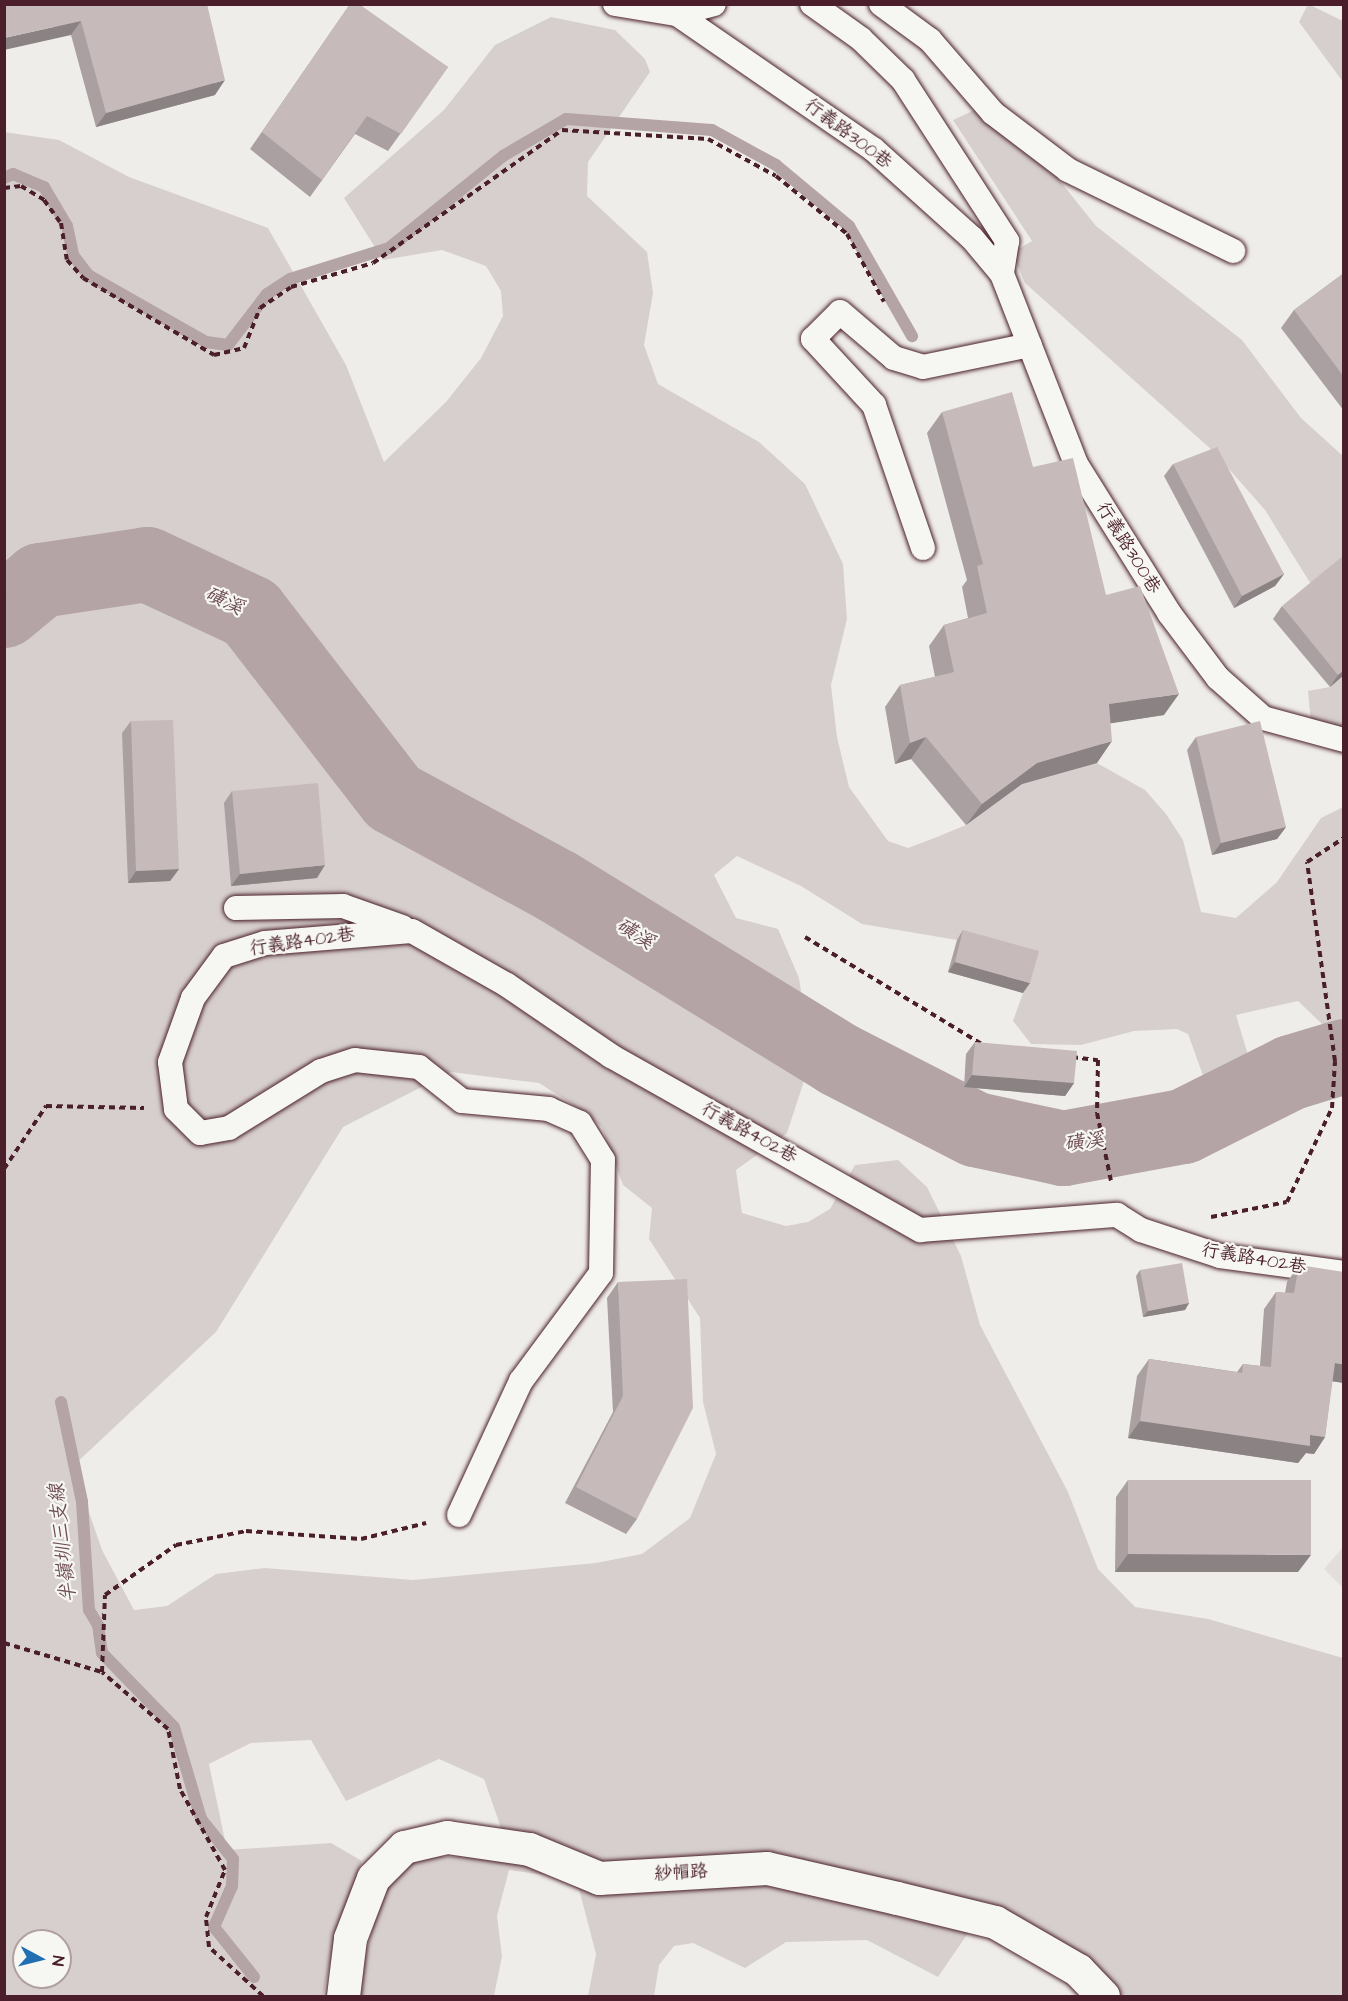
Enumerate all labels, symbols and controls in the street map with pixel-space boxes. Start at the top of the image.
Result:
street label: 行義路300巷 [800,94,896,174]
street label: 行義路300巷 [1091,498,1165,598]
water label: 磺溪 [201,581,247,621]
water label: 磺溪 [612,913,658,955]
street label: 行義路402巷 [248,924,356,960]
street label: 行義路402巷 [697,1098,801,1168]
water label: 磺溪 [1063,1128,1105,1156]
street label: 行義路402巷 [1200,1239,1308,1279]
water label: 半嶺圳三支線 [45,1482,81,1604]
street label: 紗帽路 [653,1861,709,1885]
north arrow [12,1929,72,1989]
text: N [46,1955,69,1967]

